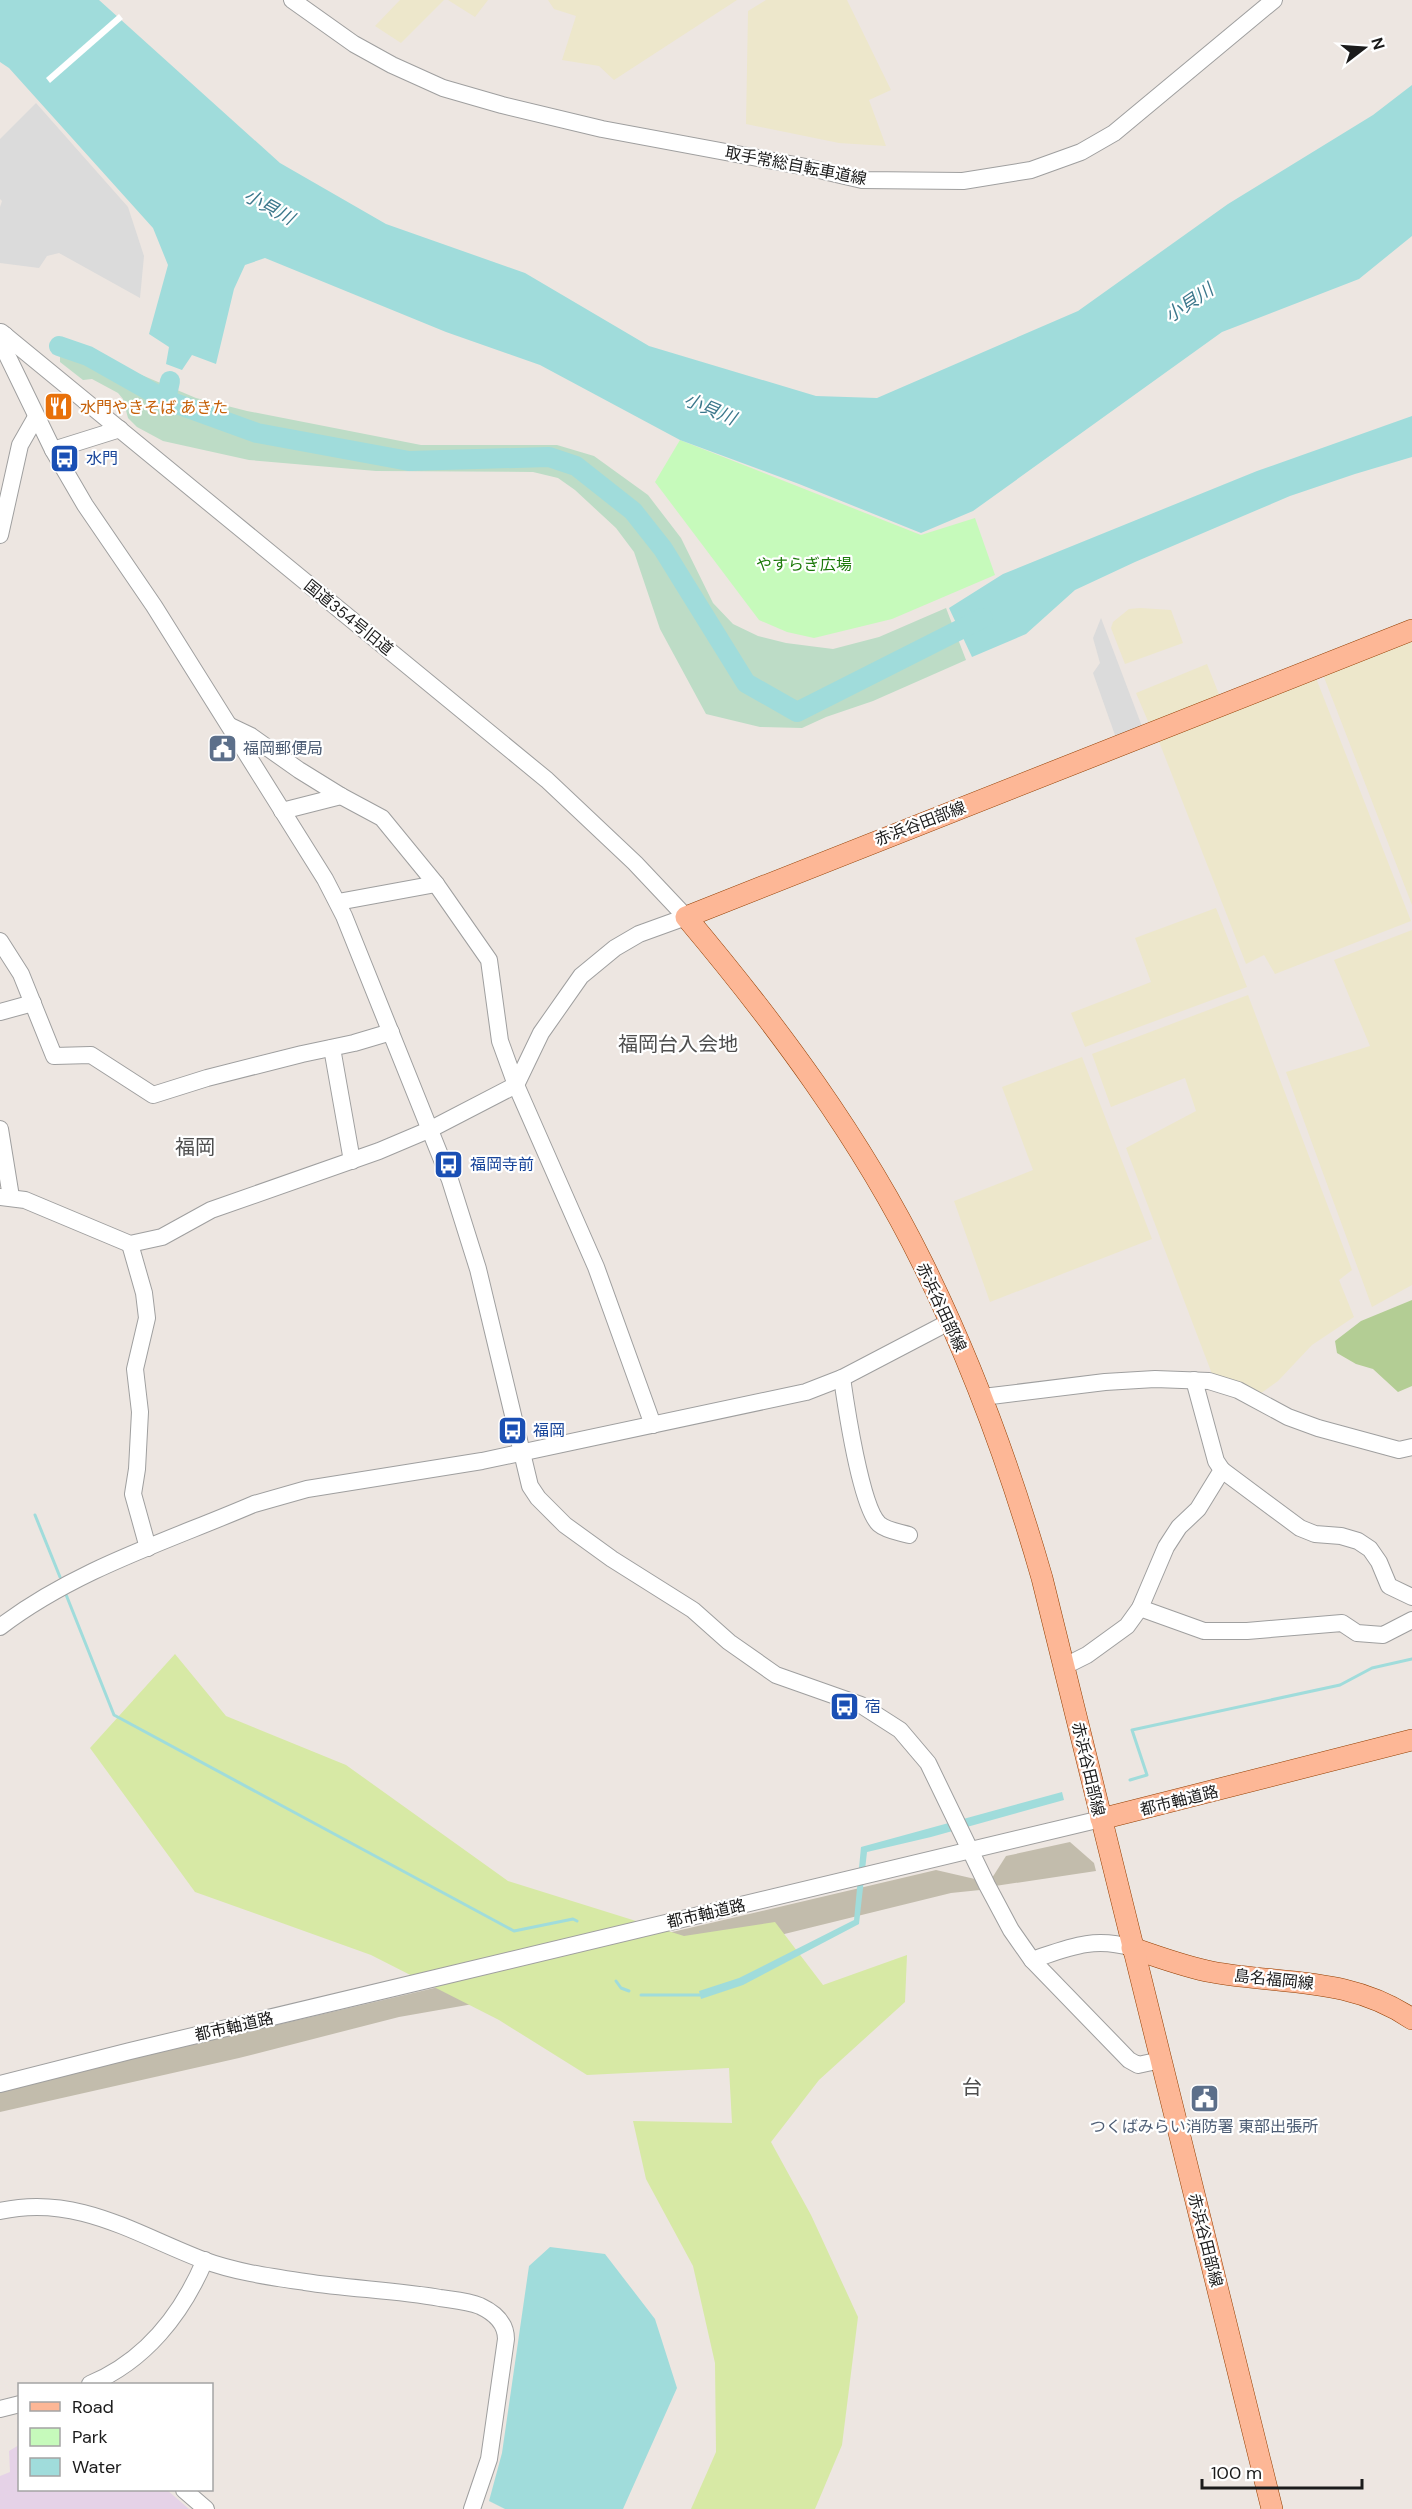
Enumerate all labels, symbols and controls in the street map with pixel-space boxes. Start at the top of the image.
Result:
north arrow [1334,18,1394,78]
text: N [1366,35,1390,52]
street label: 取手常総自転車道線 [723,141,869,190]
water label: 小貝川 [240,183,300,232]
water label: 小貝川 [1160,277,1220,328]
water label: 小貝川 [680,387,741,431]
restaurant icon: 水門やきそば あきた [43,391,75,423]
place label: 水門やきそば あきた [80,397,228,418]
bus stop icon: 水門 [49,442,81,474]
place label: 水門 [86,448,118,469]
park label: やすらぎ広場 [756,554,852,575]
street label: 国道354号旧道 [300,575,398,660]
public building icon: 福岡郵便局 [206,732,238,764]
place label: 福岡郵便局 [243,738,323,759]
street label: 赤浜谷田部線 [872,796,969,850]
district label: 福岡台入会地 [618,1031,738,1057]
district label: 福岡 [175,1134,215,1160]
bus stop icon: 福岡寺前 [433,1148,465,1180]
place label: 福岡寺前 [470,1154,534,1175]
street label: 赤浜谷田部線 [912,1259,971,1355]
bus stop icon: 福岡 [496,1414,528,1446]
place label: 福岡 [533,1420,565,1441]
bus stop icon: 宿 [828,1690,860,1722]
place label: 宿 [865,1696,881,1717]
street label: 赤浜谷田部線 [1067,1720,1110,1818]
street label: 都市軸道路 [1138,1781,1220,1820]
street label: 都市軸道路 [665,1894,747,1933]
street label: 島名福岡線 [1233,1965,1315,1994]
street label: 都市軸道路 [193,2007,275,2046]
district label: 台 [962,2074,982,2100]
public building icon: つくばみらい消防署 東部出張所 [1188,2082,1220,2114]
place label: つくばみらい消防署 東部出張所 [1090,2116,1318,2137]
street label: 赤浜谷田部線 [1184,2191,1227,2289]
legend [18,2383,213,2491]
text: Road [72,2395,114,2419]
text: Park [72,2425,108,2449]
scale bar [1202,2452,1362,2490]
text: Water [72,2455,122,2479]
text: 100 m [1211,2461,1262,2485]

